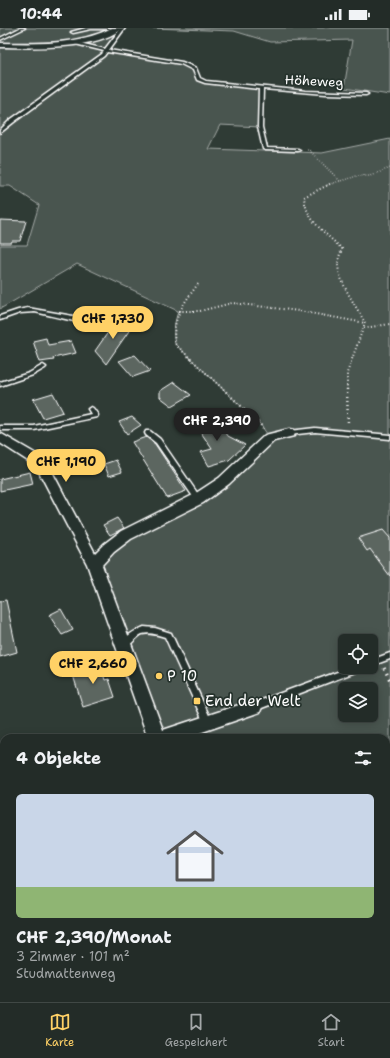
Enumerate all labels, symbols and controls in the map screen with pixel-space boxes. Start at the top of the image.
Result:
text: 10:44 [20,4,62,24]
street label: Höheweg [284,71,344,91]
pin: CHF 1,730 [67,306,159,340]
text: CHF 1,730 [81,310,145,327]
pin: CHF 2,390 [171,408,263,442]
text: CHF 2,390 [183,412,251,429]
pin: CHF 1,190 [20,449,112,483]
text: CHF 1,190 [36,453,96,470]
map controls [338,634,378,722]
button: locate [338,634,378,674]
pin: CHF 2,660 [47,651,139,685]
text: CHF 2,660 [59,655,127,672]
place label: P 10 [167,666,197,686]
marker: P 10 [154,671,164,681]
button: layers [338,682,378,722]
place label: End der Welt [205,691,301,711]
marker: End der Welt [192,696,202,706]
text: 4 Objekte [16,747,101,769]
icon: filters [352,747,374,769]
icon: home [159,820,231,892]
text: CHF 2,390/Monat [16,926,171,948]
text: 3 Zimmer · 101 m² [16,948,130,965]
text: Studmattenweg [16,965,115,982]
tab: Karte [45,1011,74,1050]
tab: Gespeichert [165,1011,227,1050]
tab: Start [318,1011,345,1050]

